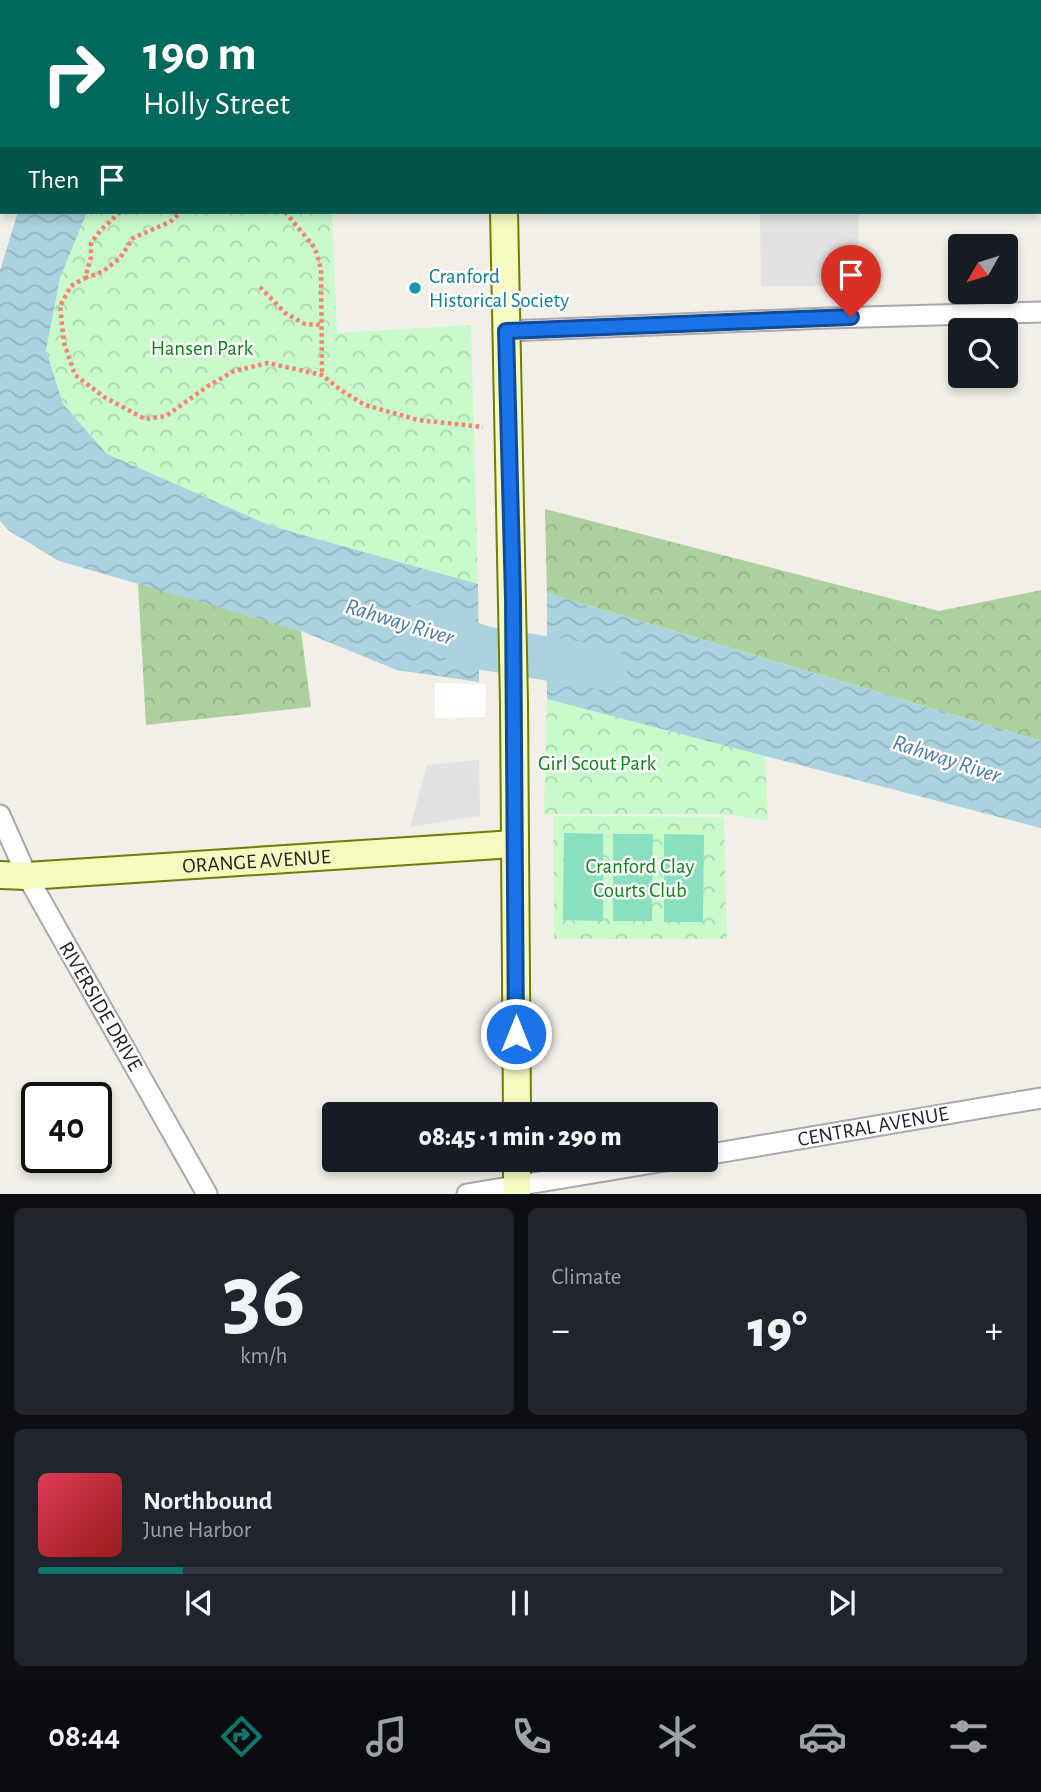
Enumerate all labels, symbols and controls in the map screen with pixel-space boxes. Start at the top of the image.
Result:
icon: right [28,28,119,119]
text: 190 m [143,30,257,79]
text: Holly Street [143,88,290,120]
icon: arrive [93,161,131,199]
text: Then [28,167,79,193]
north arrow [948,234,1018,304]
map controls [948,234,1018,388]
pin [821,245,881,317]
icon: arrive [832,256,870,294]
place label: Cranford Historical Society [429,266,569,311]
marker: Cranford Historical Society [407,280,423,296]
button: search [948,318,1018,388]
park label: Hansen Park [151,338,254,359]
water label: Rahway River [343,595,457,650]
water label: Rahway River [890,731,1004,788]
park label: Girl Scout Park [538,753,656,774]
street label: ORANGE AVENUE [182,846,331,877]
park label: Cranford Clay Courts Club [586,856,694,901]
street label: RIVERSIDE DRIVE [55,938,146,1075]
position arrow [479,997,553,1071]
speed limit sign: 40 [21,1082,112,1173]
street label: CENTRAL AVENUE [796,1103,950,1150]
text: 08:45 · 1 min · 290 m [419,1124,621,1150]
text: 36 [222,1252,305,1343]
text: Climate [552,1266,621,1289]
text: 19° [747,1304,807,1356]
text: − [552,1312,570,1350]
text: + [985,1312,1003,1350]
text: km/h [240,1345,287,1368]
text: Northbound [143,1488,272,1514]
text: June Harbor [143,1519,251,1542]
icon: previous [180,1584,218,1622]
icon: pause [501,1584,539,1622]
icon: next [823,1584,861,1622]
icon: directions [217,1712,266,1761]
icon: music [362,1712,411,1761]
icon: phone [507,1712,556,1761]
icon: climate [653,1712,702,1761]
icon: car [798,1712,847,1761]
icon: filters [944,1712,993,1761]
text: 08:44 [48,1720,120,1752]

